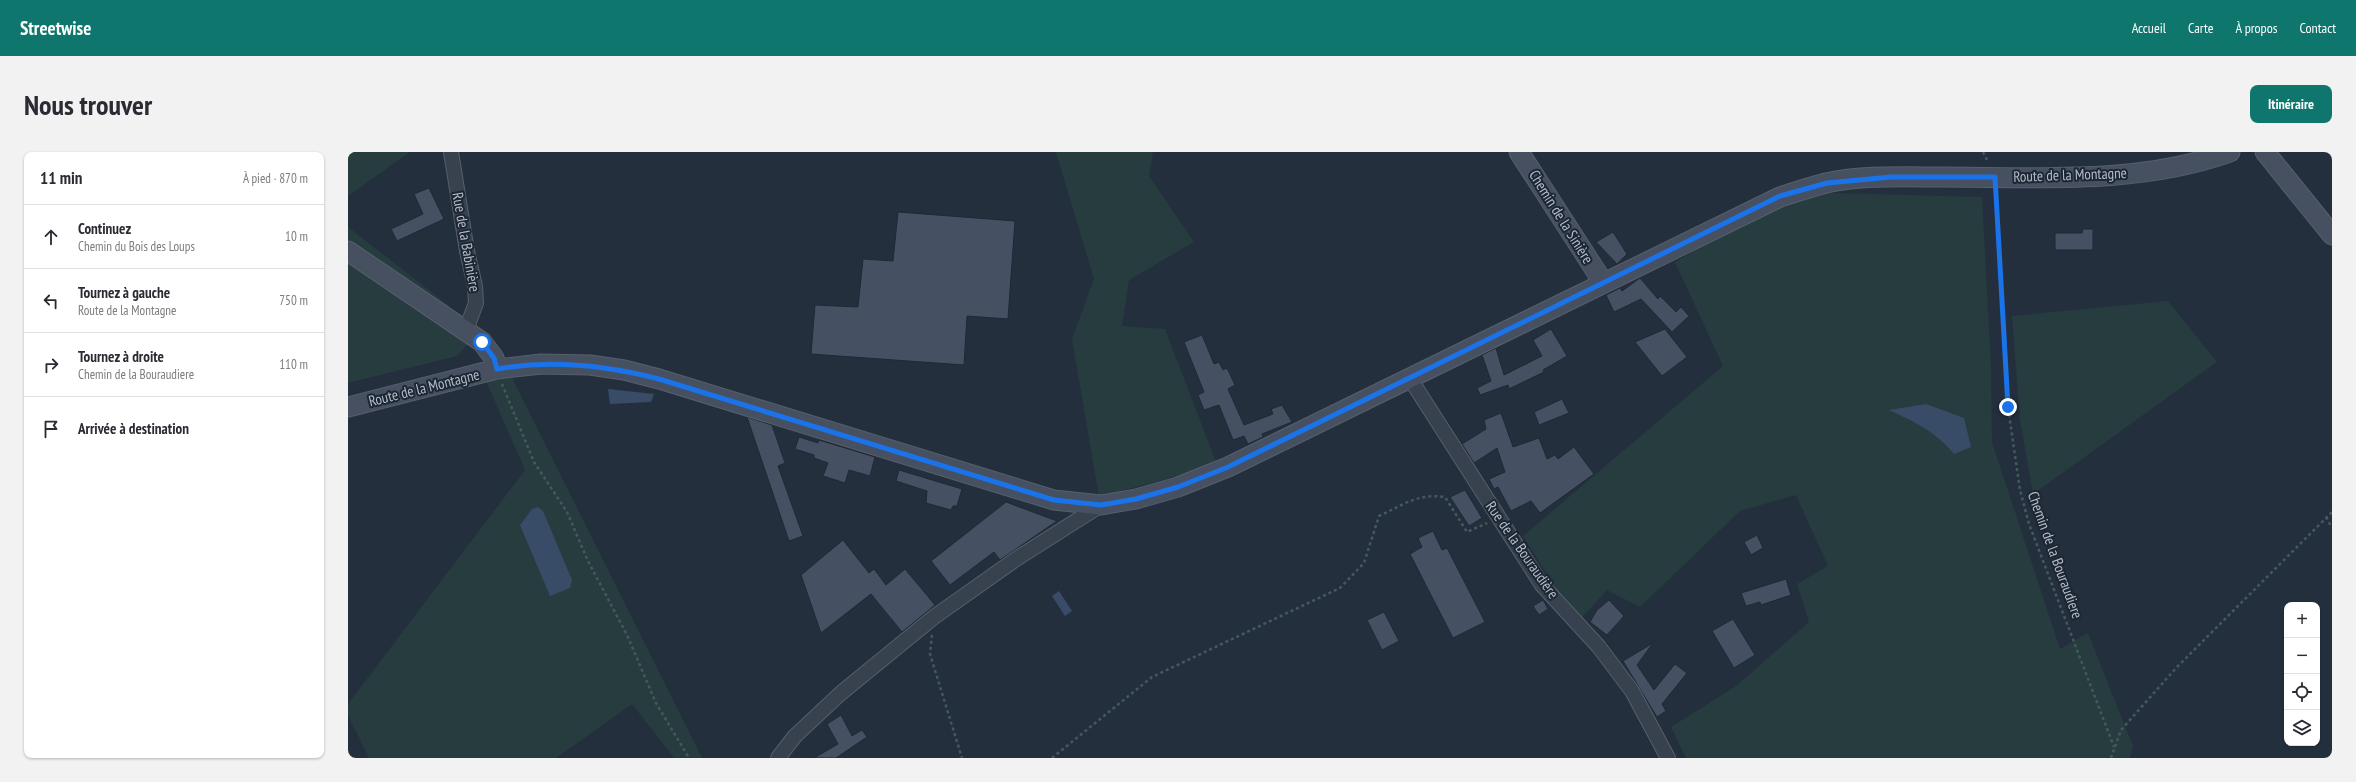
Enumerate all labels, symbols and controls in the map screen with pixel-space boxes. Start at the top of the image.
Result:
text: Streetwise [20,16,91,40]
text: Accueil [2132,19,2166,37]
text: Carte [2188,19,2214,37]
text: À propos [2236,19,2278,37]
text: Contact [2300,19,2336,37]
button: Itinéraire [2250,85,2332,123]
text: Nous trouver [24,86,152,123]
street label: Route de la Montagne [2013,163,2127,186]
street label: Chemin de la Sinière [1525,166,1598,267]
text: 11 min [40,167,82,189]
text: À pied · 870 m [243,170,308,187]
street label: Rue de la Babinière [448,191,485,293]
text: Continuez [78,219,131,238]
icon: ahead [40,226,62,248]
text: 10 m [285,228,308,245]
text: Chemin du Bois des Loups [78,238,195,255]
text: Tournez à gauche [78,283,170,302]
icon: left [40,290,62,312]
text: 750 m [279,292,308,309]
text: Route de la Montagne [78,302,176,319]
route start [473,333,491,351]
text: Tournez à droite [78,347,164,366]
icon: right [40,354,62,376]
text: 110 m [279,356,308,373]
street label: Route de la Montagne [366,365,481,410]
text: Chemin de la Bouraudiere [78,366,194,383]
route end [1999,398,2017,416]
icon: arrive [40,418,62,440]
text: Arrivée à destination [78,419,189,438]
street label: Chemin de la Bouraudiere [2024,489,2087,621]
street label: Rue de la Bouraudière [1482,497,1563,602]
map controls [2284,602,2320,746]
button: + [2284,602,2320,638]
button: − [2284,638,2320,674]
button: locate [2284,674,2320,710]
button: layers [2284,710,2320,746]

